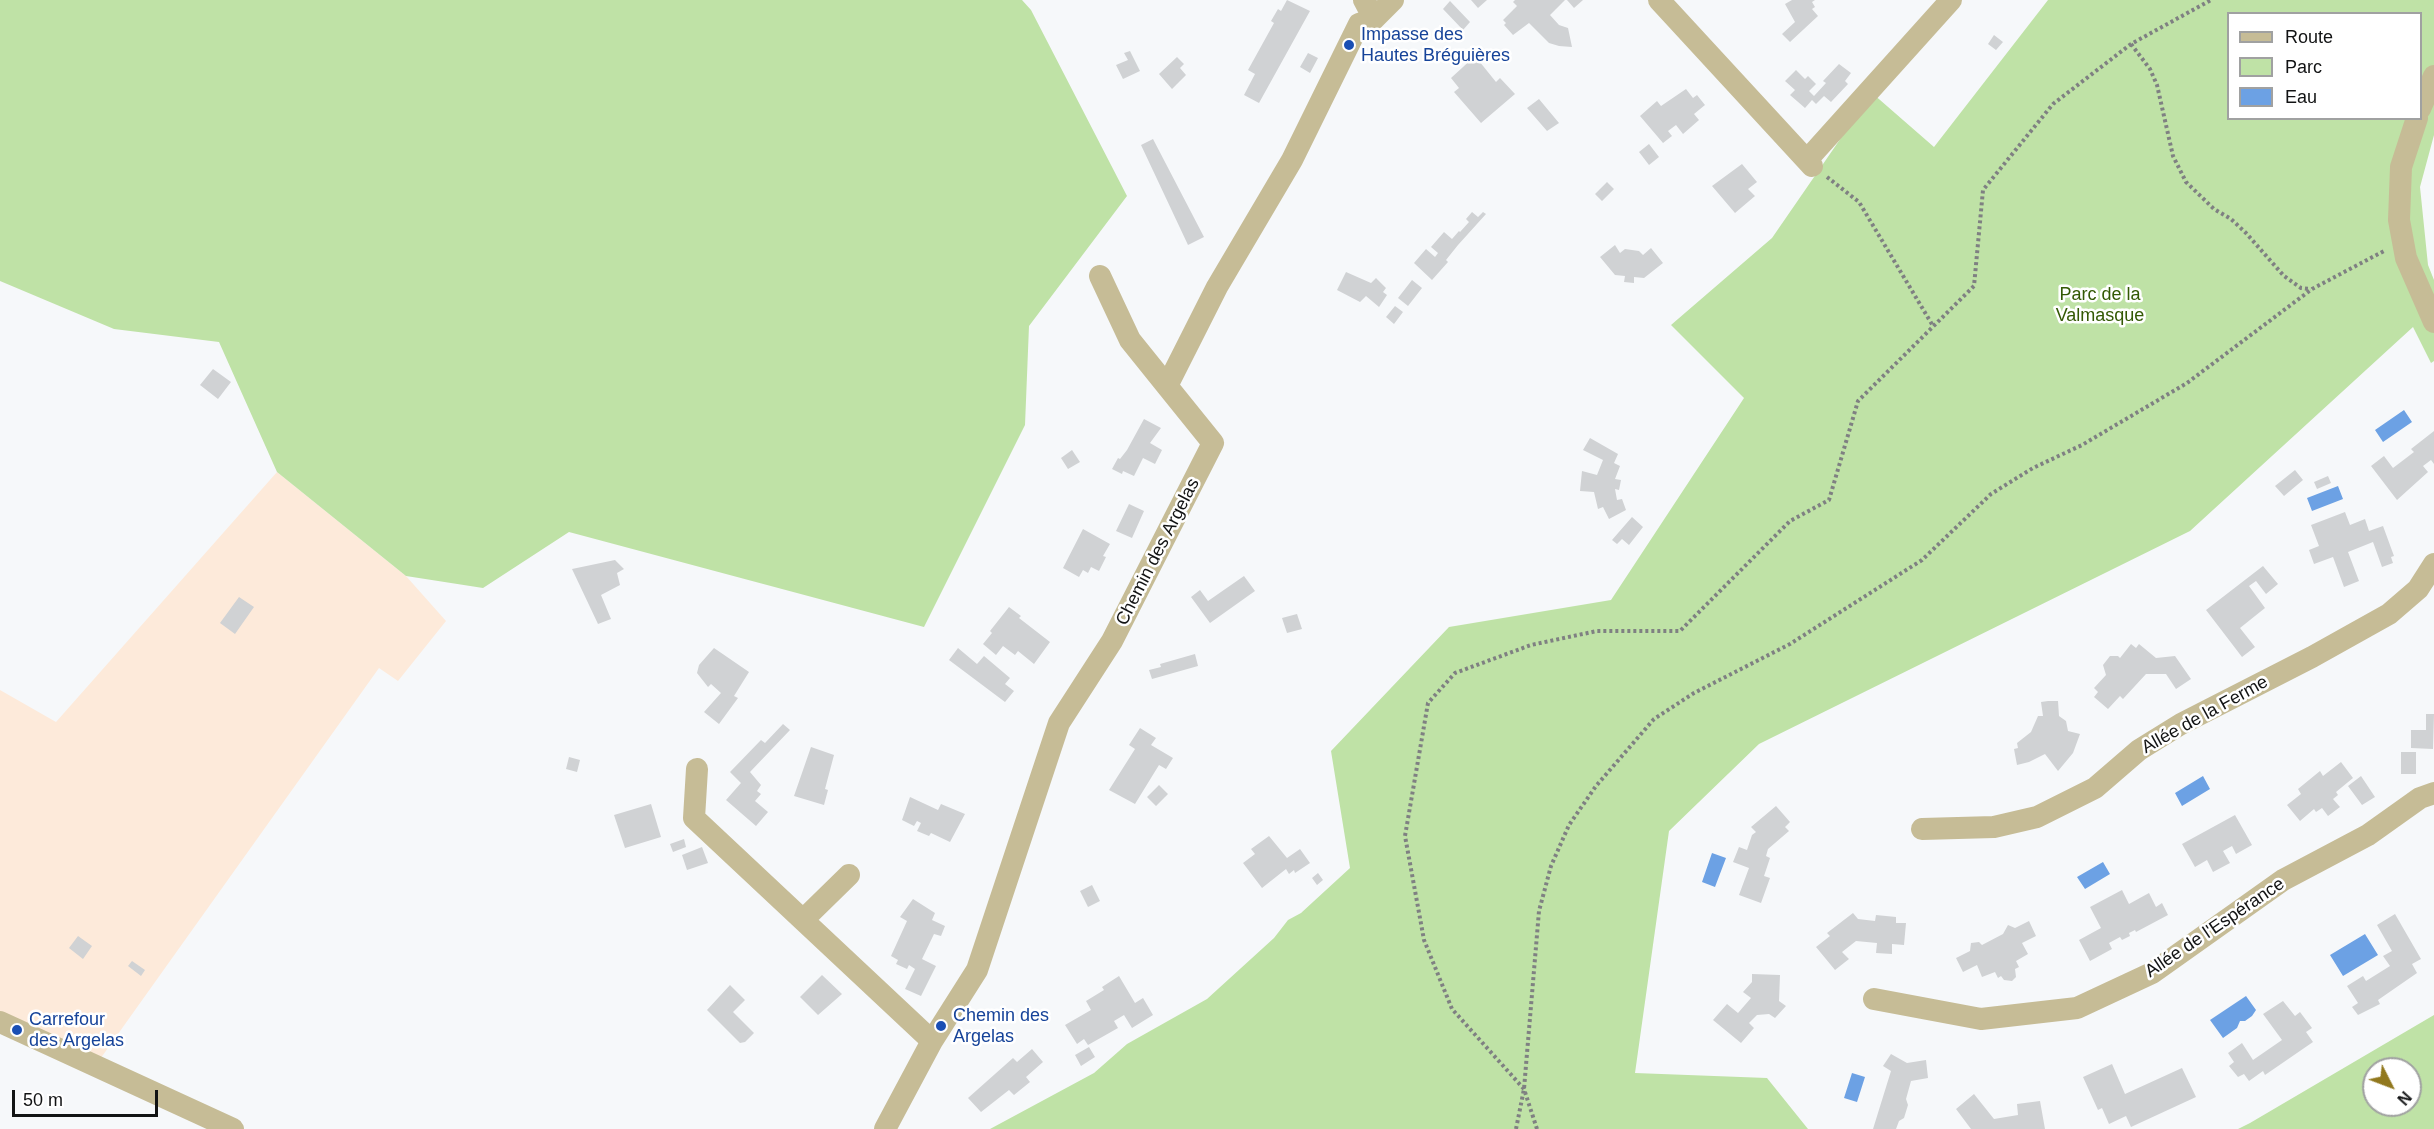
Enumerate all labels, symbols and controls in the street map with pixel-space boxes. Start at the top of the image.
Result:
legend [2227,12,2422,120]
place label: Impasse des Hautes Bréguières [1361,24,1510,66]
text: Route [2285,27,2333,47]
marker: Impasse des Hautes Bréguières [1342,38,1356,52]
text: Parc [2285,57,2322,77]
text: Eau [2285,87,2317,107]
park label: Parc de la Valmasque [2056,284,2144,326]
street label: Chemin des Argelas [1112,475,1204,629]
street label: Allée de la Ferme [2138,671,2272,759]
street label: Allée de l'Espérance [2141,873,2289,983]
place label: Chemin des Argelas [953,1005,1049,1048]
place label: Carrefour des Argelas [29,1009,124,1052]
marker: Chemin des Argelas [934,1019,948,1033]
marker: Carrefour des Argelas [10,1023,24,1037]
north arrow [2362,1057,2422,1117]
scale bar [15,1078,160,1116]
text: N [2394,1088,2414,1108]
text: 50 m [23,1090,63,1110]

